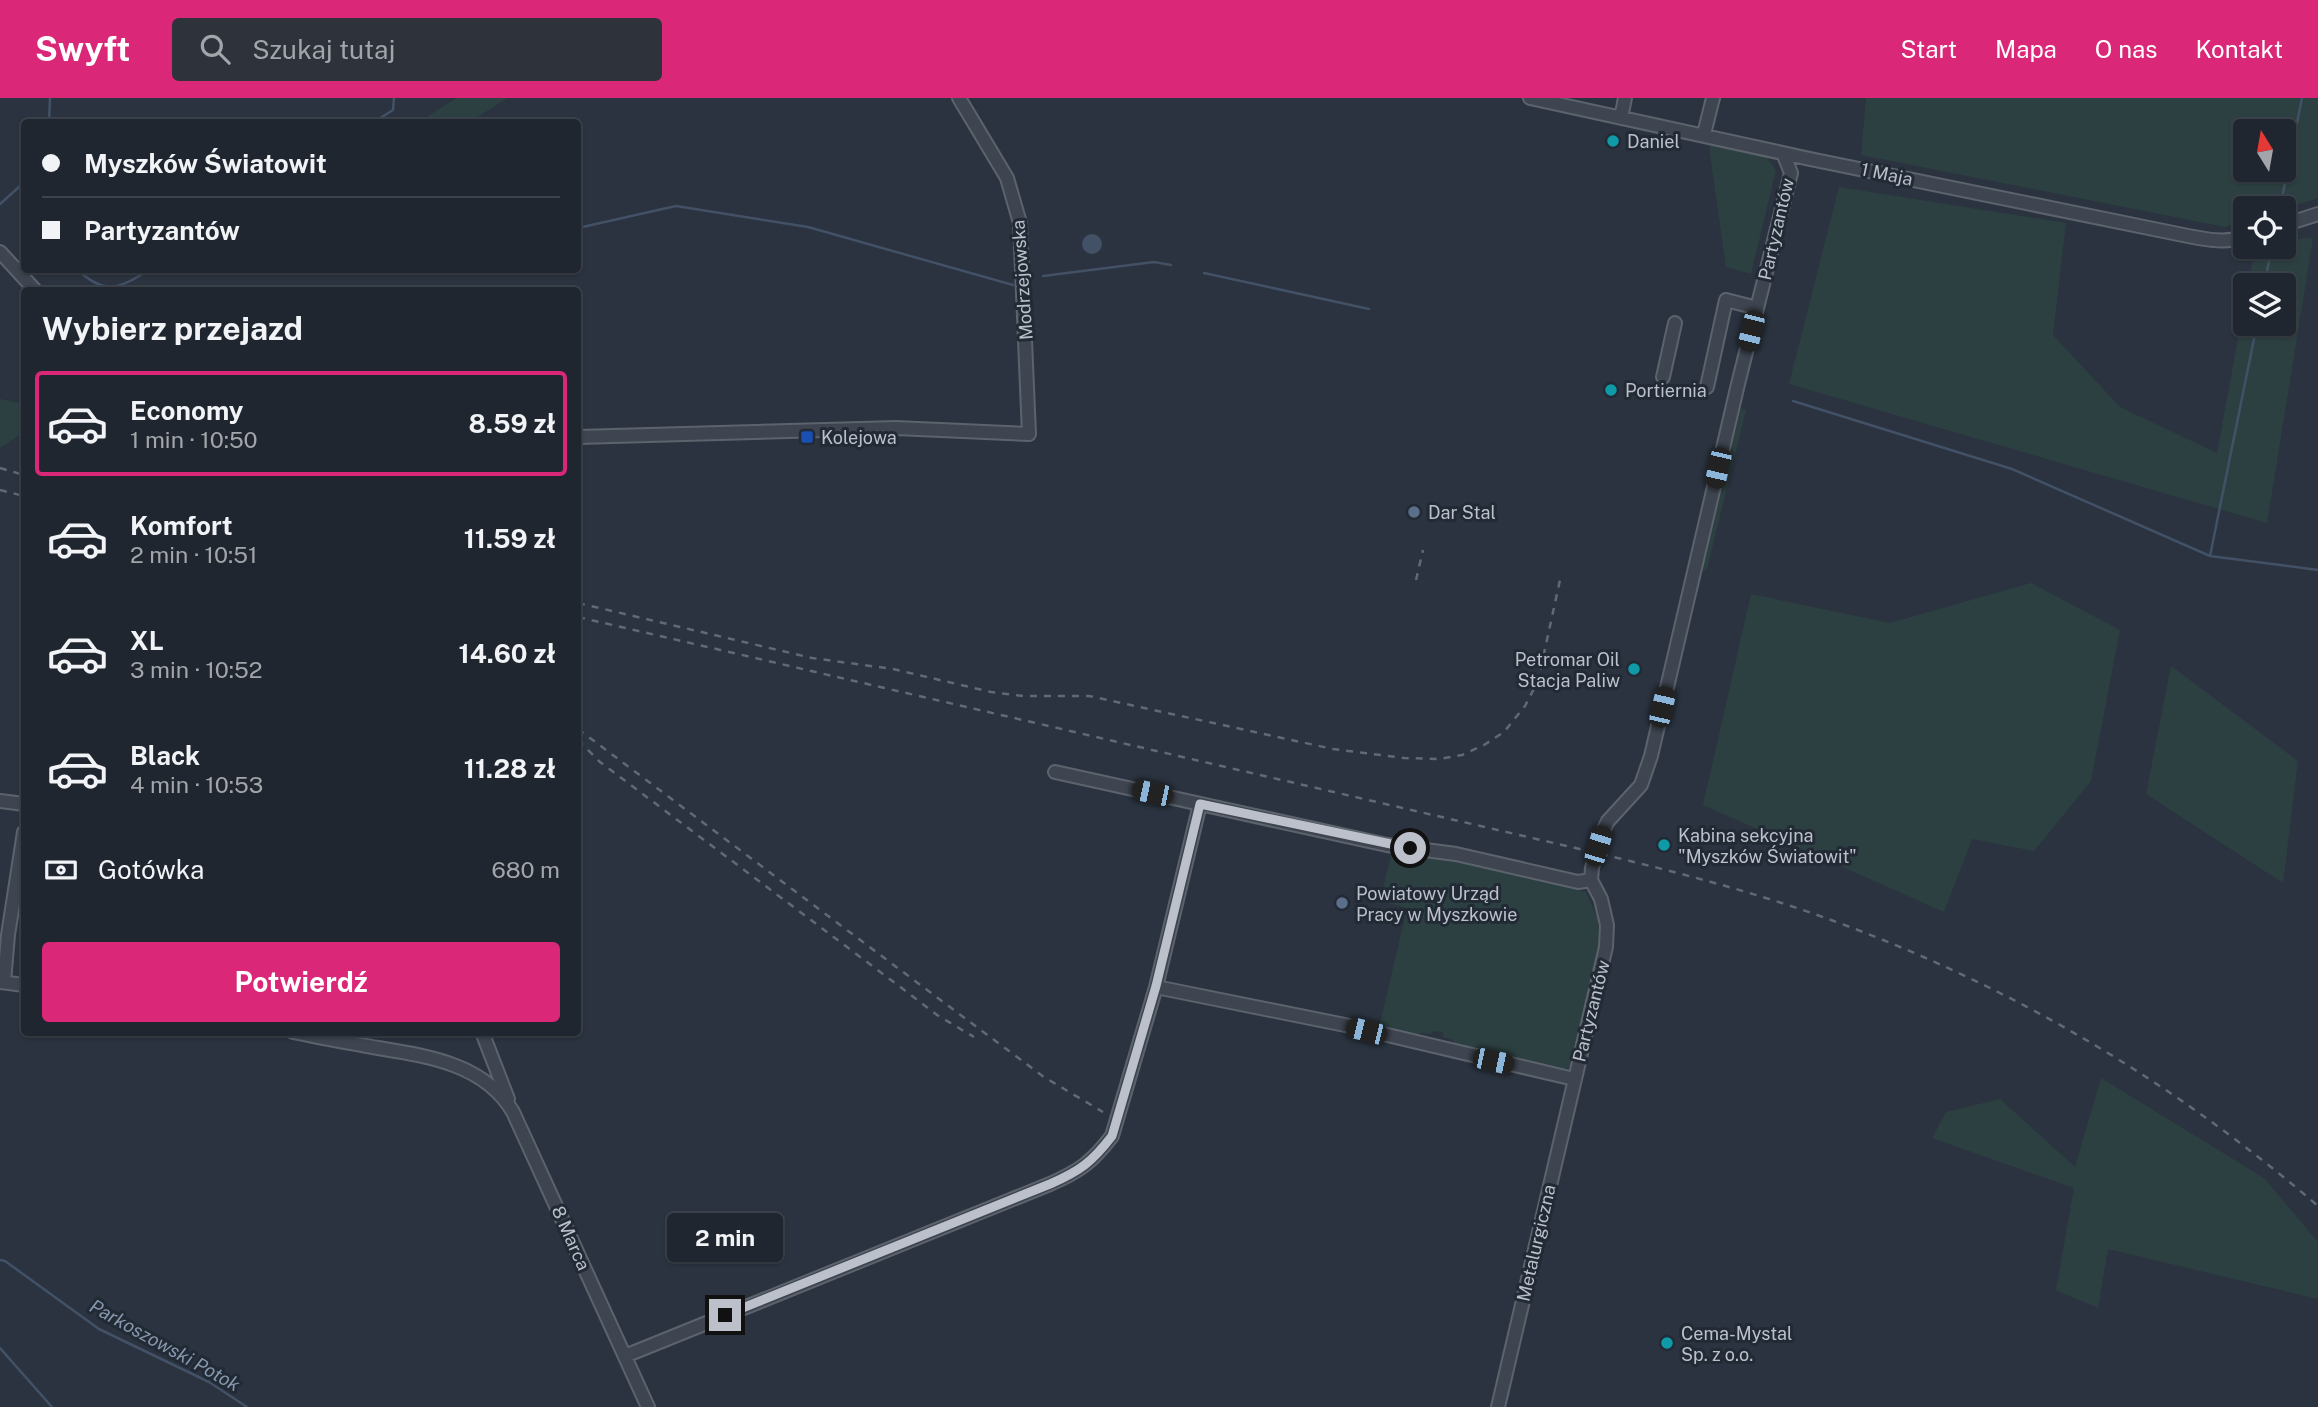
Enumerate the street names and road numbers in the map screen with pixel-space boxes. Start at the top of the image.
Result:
street label: 1 Maja [1859,158,1915,190]
street label: Partyzantów [1754,176,1798,282]
street label: Modrzejowska [1007,219,1037,341]
street label: Partyzantów [1568,958,1614,1064]
street label: Metalurgiczna [1512,1183,1560,1303]
street label: 8 Marca [548,1202,594,1274]

